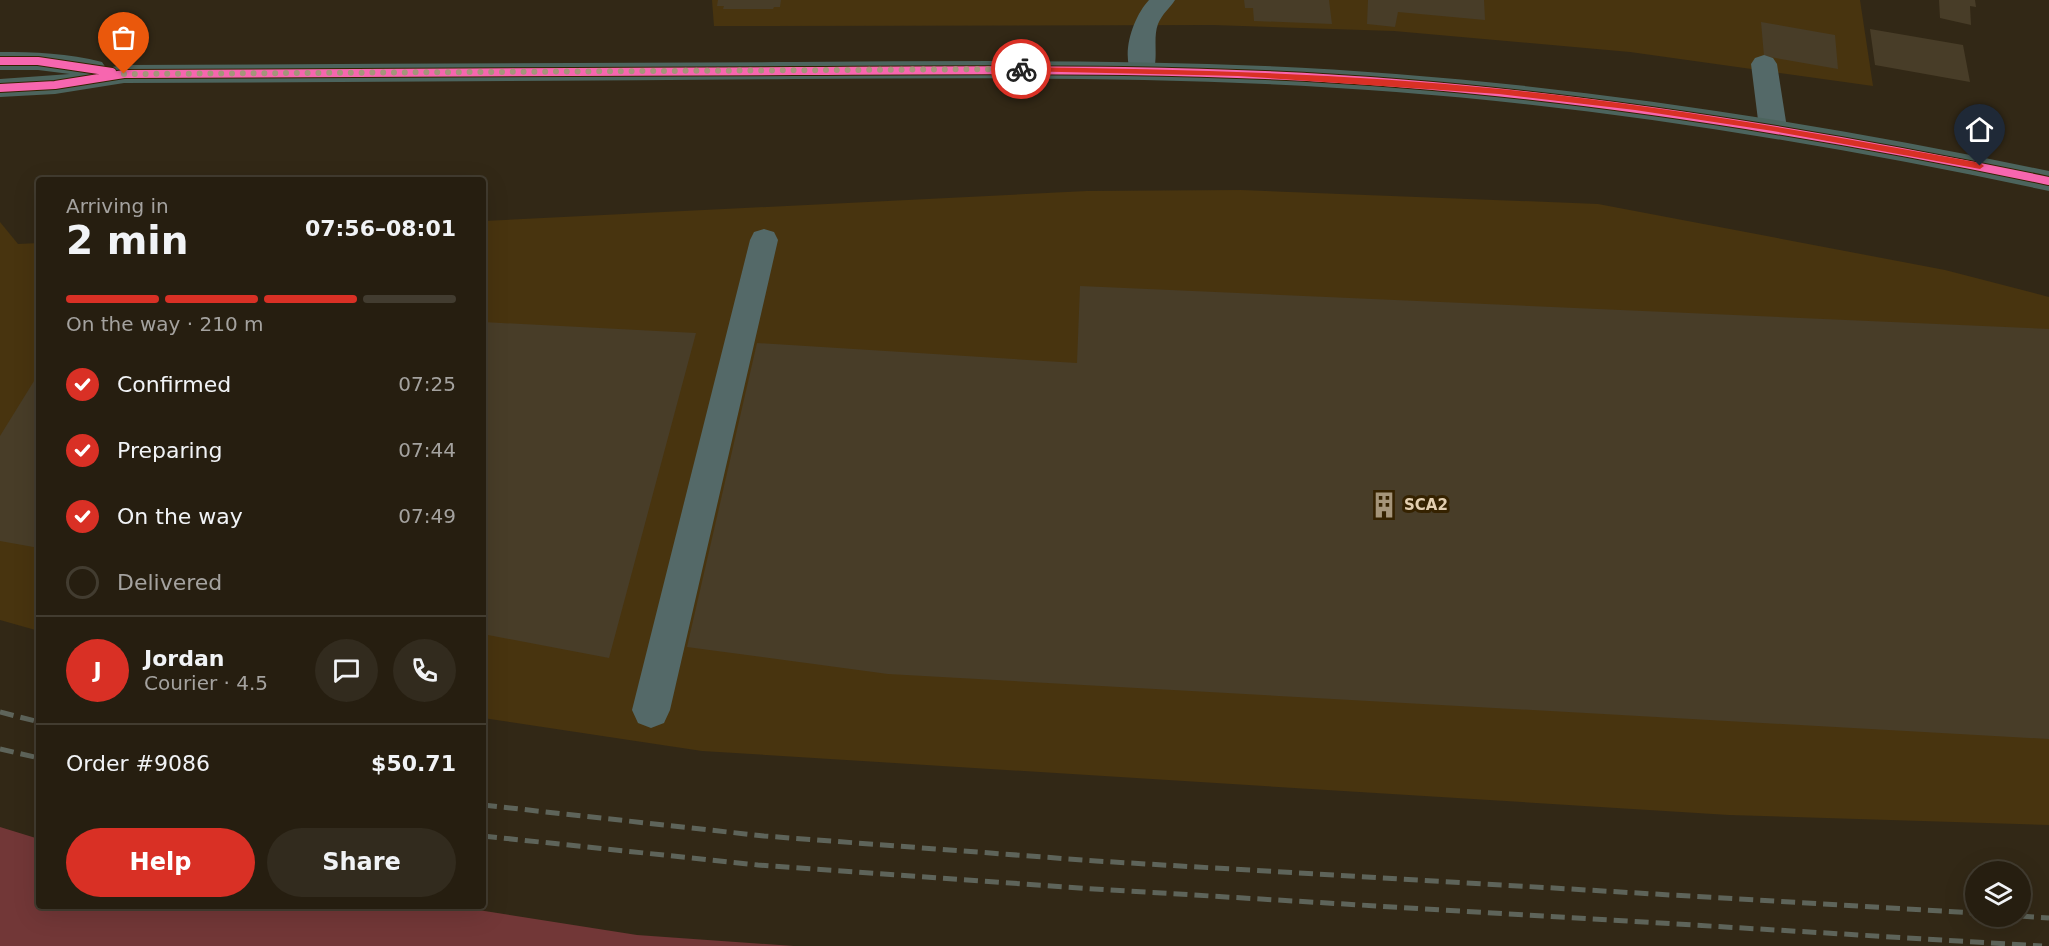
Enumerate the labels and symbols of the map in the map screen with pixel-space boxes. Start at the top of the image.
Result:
pin [98,12,149,74]
courier [991,39,1051,99]
pin [1954,104,2005,166]
building icon: SCA2 [1369,490,1399,520]
place label: SCA2 [1404,496,1448,514]

